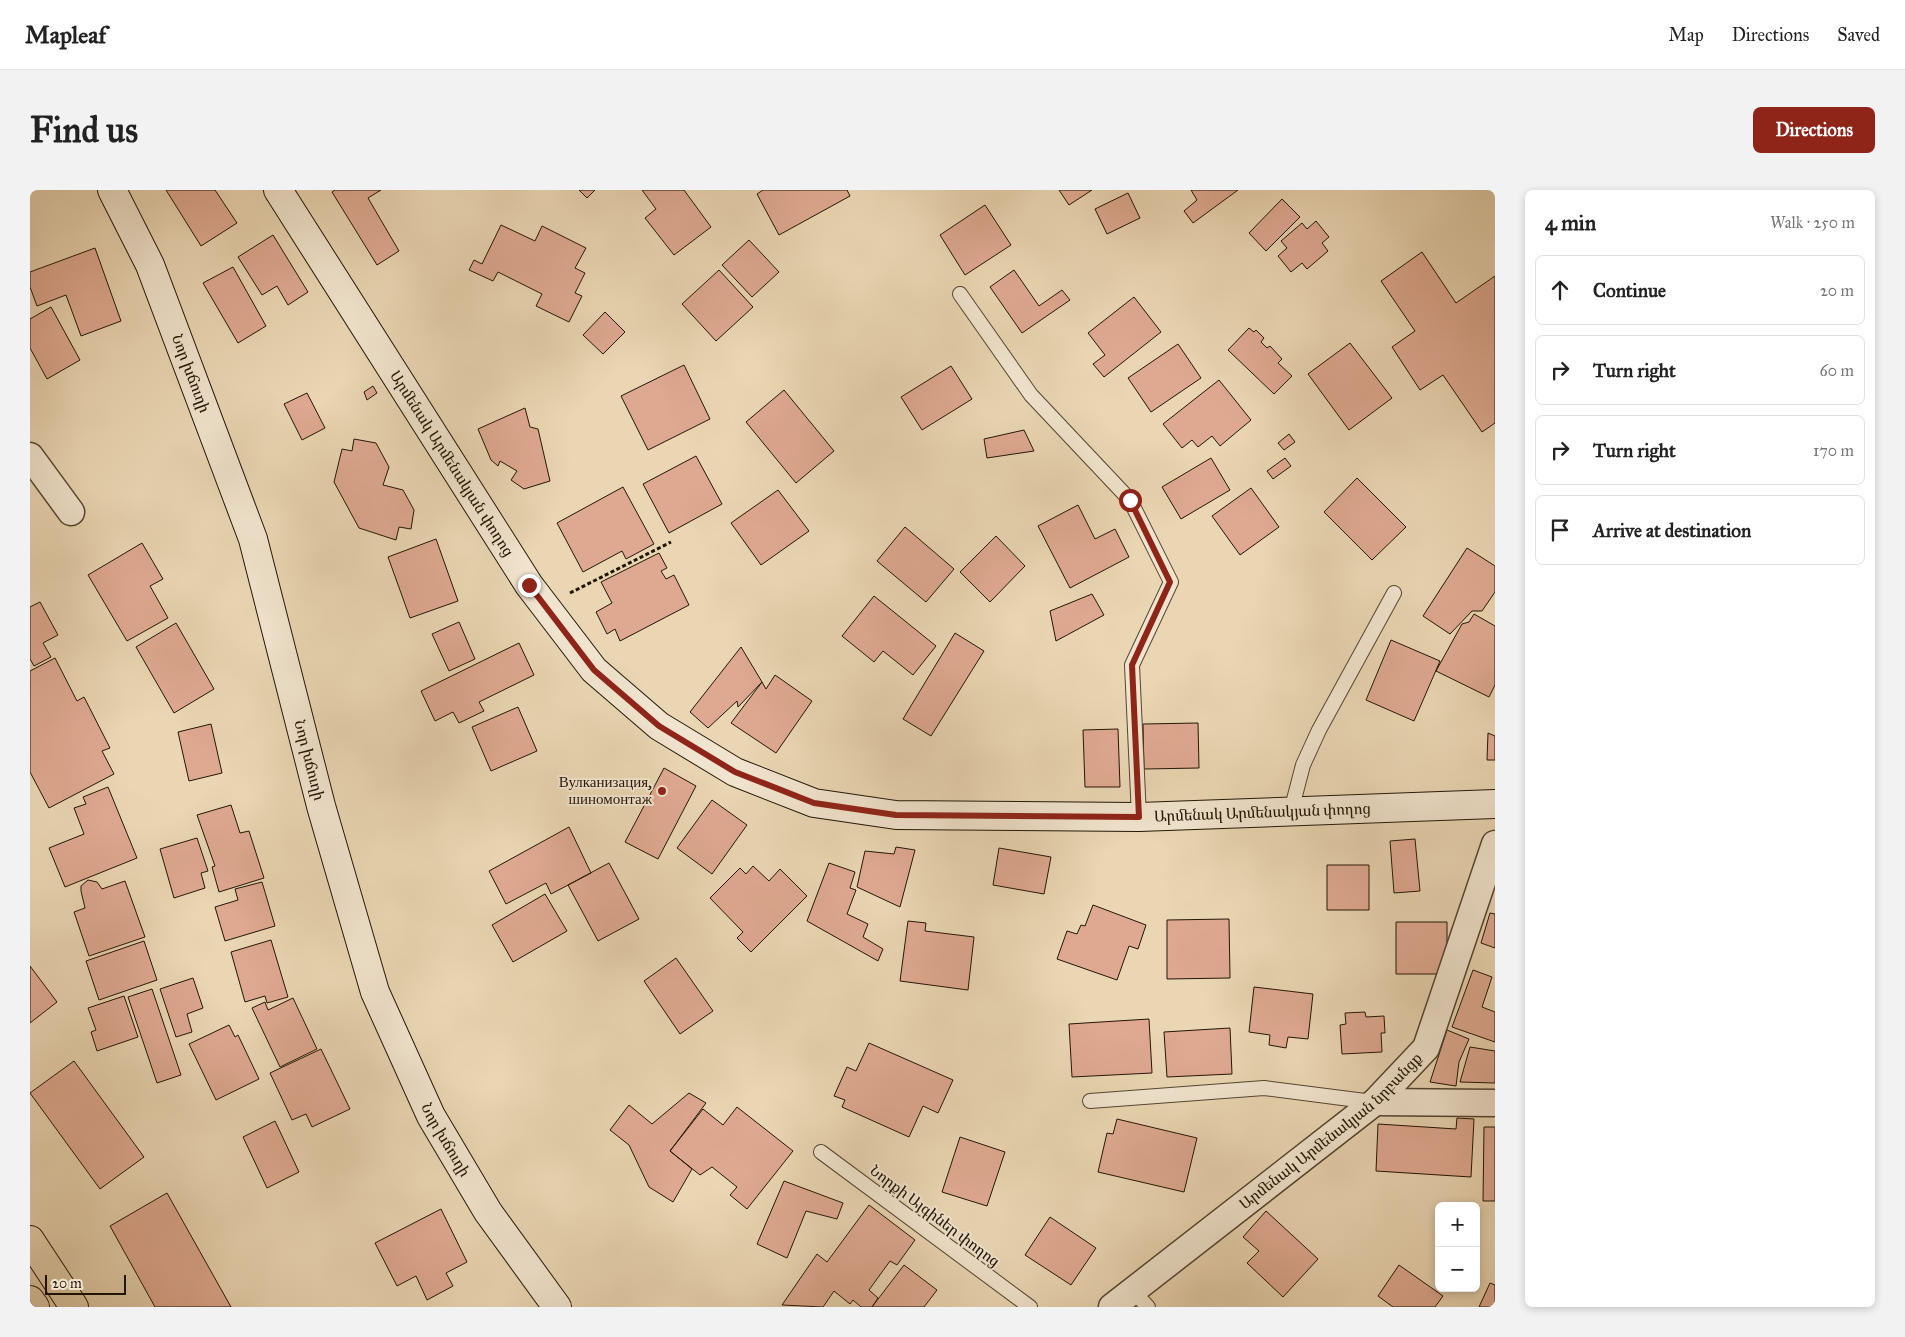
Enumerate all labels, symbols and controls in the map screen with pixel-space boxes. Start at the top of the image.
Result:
text: Mapleaf [25,20,106,50]
text: Map [1668,24,1704,46]
text: Directions [1732,24,1809,46]
text: Saved [1837,24,1880,46]
button: Directions [1753,107,1875,153]
text: Find us [30,109,138,152]
text: 4 min [1545,210,1596,236]
text: Walk · 250 m [1770,213,1855,232]
icon: ahead [1546,276,1574,304]
text: Continue [1593,279,1666,302]
text: 20 m [1820,281,1854,300]
street label: Նոր խճուղի [168,332,214,416]
icon: right [1546,356,1574,384]
text: Turn right [1593,359,1676,382]
text: 60 m [1820,361,1854,380]
street label: Արմենակ Արմենակյան փողոց [386,367,518,560]
icon: right [1546,436,1574,464]
text: Turn right [1593,439,1676,462]
text: 170 m [1813,441,1854,460]
route start [1119,489,1142,512]
icon: arrive [1546,516,1574,544]
text: Arrive at destination [1593,519,1751,542]
route end [518,574,541,597]
street label: Նոր խճուղի [290,718,328,803]
place label: Вулканизация, шиномонтаж [559,773,653,808]
marker: Вулканизация, шиномонтаж [656,785,668,797]
street label: Արմենակ Արմենակյան փողոց [1154,800,1371,825]
street label: Արմենակ Արմենակյան նրբանցք [1236,1049,1426,1213]
street label: Նոր խճուղի [417,1100,474,1180]
street label: Նորքի Այգիներ փողոց [867,1161,1003,1271]
map controls [1435,1202,1480,1292]
button: + [1435,1202,1480,1247]
button: − [1435,1247,1480,1292]
scale bar [45,1272,126,1295]
text: 20 m [52,1275,82,1292]

